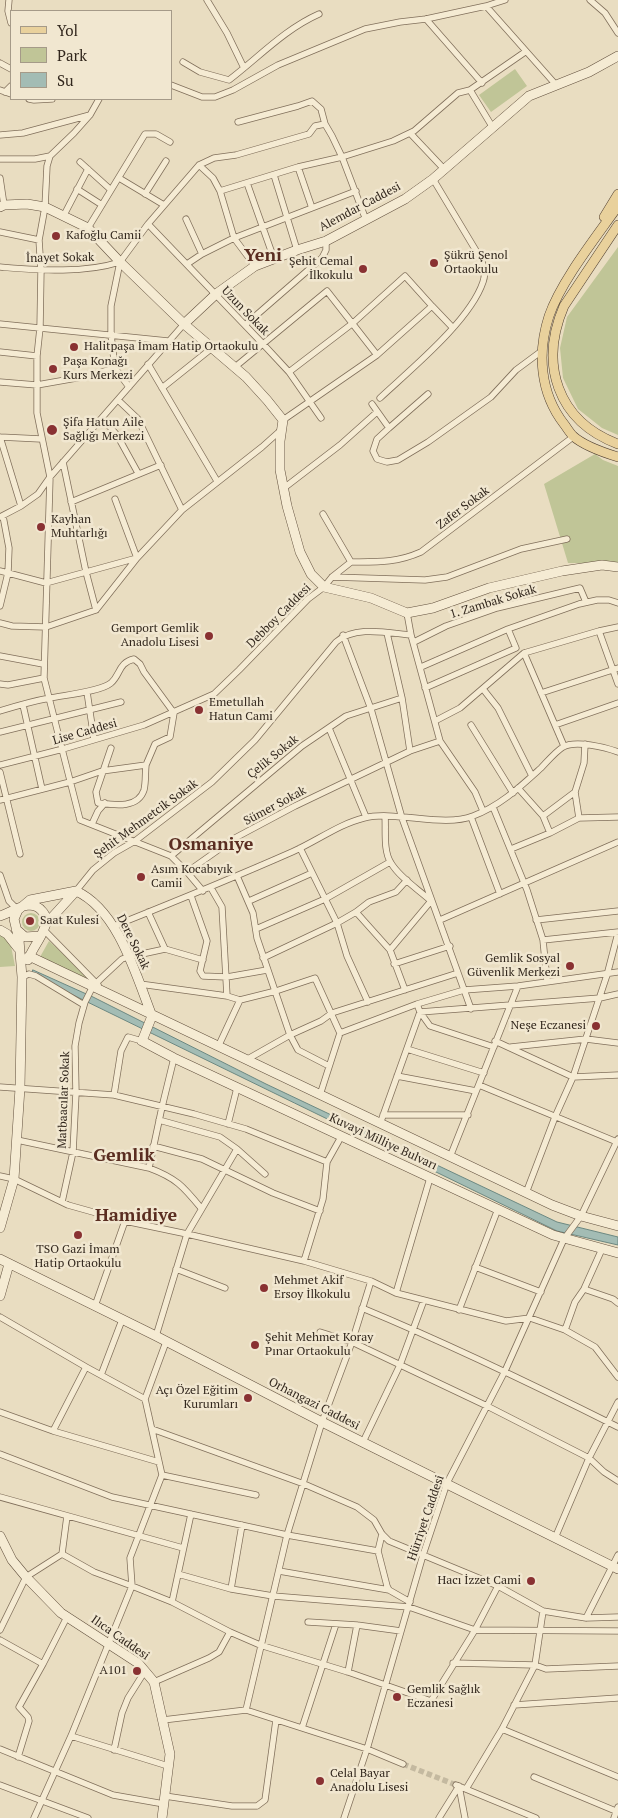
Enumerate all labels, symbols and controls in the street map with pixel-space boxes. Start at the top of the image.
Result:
legend [10,10,172,100]
text: Yol [57,20,78,40]
text: Park [57,45,87,65]
text: Su [57,70,74,90]
street label: Alemdar Caddesi [317,179,403,235]
place label: Kafoğlu Camii [66,229,141,243]
marker: Kafoğlu Camii [50,230,62,242]
district label: Yeni [244,245,282,267]
place label: Şükrü Şenol Ortaokulu [444,249,508,277]
street label: İnayet Sokak [26,250,94,266]
place label: Şehit Cemal İlkokulu [289,255,353,283]
marker: Şükrü Şenol Ortaokulu [428,257,440,269]
marker: Şehit Cemal İlkokulu [357,263,369,275]
street label: Uzun Sokak [218,284,272,338]
place label: Halitpaşa İmam Hatip Ortaokulu [84,340,258,354]
marker: Halitpaşa İmam Hatip Ortaokulu [68,341,80,353]
place label: Paşa Konağı Kurs Merkezi [63,355,133,383]
marker: Paşa Konağı Kurs Merkezi [47,363,59,375]
place label: Şifa Hatun Aile Sağlığı Merkezi [63,416,144,444]
marker: Şifa Hatun Aile Sağlığı Merkezi [45,423,59,437]
street label: Zafer Sokak [434,483,492,533]
place label: Kayhan Muhtarlığı [51,513,108,541]
marker: Kayhan Muhtarlığı [35,521,47,533]
street label: Debboy Caddesi [244,581,314,651]
street label: 1. Zambak Sokak [448,582,538,622]
place label: Gemport Gemlik Anadolu Lisesi [111,622,199,650]
marker: Gemport Gemlik Anadolu Lisesi [203,630,215,642]
place label: Emetullah Hatun Cami [209,696,273,724]
marker: Emetullah Hatun Cami [193,704,205,716]
street label: Lise Caddesi [51,716,119,748]
street label: Çelik Sokak [245,732,301,782]
street label: Şehit Mehmetcik Sokak [91,777,201,861]
street label: Sümer Sokak [241,784,309,828]
district label: Osmaniye [169,834,253,856]
place label: Asım Kocabıyık Camii [151,863,233,891]
marker: Asım Kocabıyık Camii [135,871,147,883]
street label: Dere Sokak [113,912,153,972]
place label: Saat Kulesi [40,914,99,928]
marker: Saat Kulesi [24,915,36,927]
place label: Gemlik Sosyal Güvenlik Merkezi [467,952,560,980]
marker: Gemlik Sosyal Güvenlik Merkezi [564,960,576,972]
place label: Neşe Eczanesi [511,1019,586,1033]
marker: Neşe Eczanesi [590,1020,602,1032]
street label: Matbaacılar Sokak [55,1051,73,1149]
street label: Kuvayi Milliye Bulvarı [327,1111,439,1173]
district label: Gemlik [93,1145,155,1167]
district label: Hamidiye [95,1205,177,1227]
marker: TSO Gazi İmam Hatip Ortaokulu [72,1229,84,1241]
place label: TSO Gazi İmam Hatip Ortaokulu [35,1243,121,1271]
place label: Mehmet Akif Ersoy İlkokulu [274,1274,350,1302]
marker: Mehmet Akif Ersoy İlkokulu [258,1282,270,1294]
place label: Şehit Mehmet Koray Pınar Ortaokulu [265,1331,373,1359]
marker: Şehit Mehmet Koray Pınar Ortaokulu [249,1339,261,1351]
street label: Orhangazi Caddesi [266,1375,362,1433]
place label: Açı Özel Eğitim Kurumları [156,1384,238,1412]
marker: Açı Özel Eğitim Kurumları [242,1392,254,1404]
street label: Hürriyet Caddesi [405,1473,447,1563]
place label: Hacı İzzet Cami [437,1574,521,1588]
marker: Hacı İzzet Cami [525,1575,537,1587]
street label: Ilıca Caddesi [88,1613,152,1663]
place label: A101 [100,1664,127,1678]
marker: A101 [131,1665,143,1677]
place label: Gemlik Sağlık Eczanesi [407,1683,480,1711]
marker: Gemlik Sağlık Eczanesi [391,1691,403,1703]
place label: Celal Bayar Anadolu Lisesi [330,1767,408,1795]
marker: Celal Bayar Anadolu Lisesi [314,1775,326,1787]

